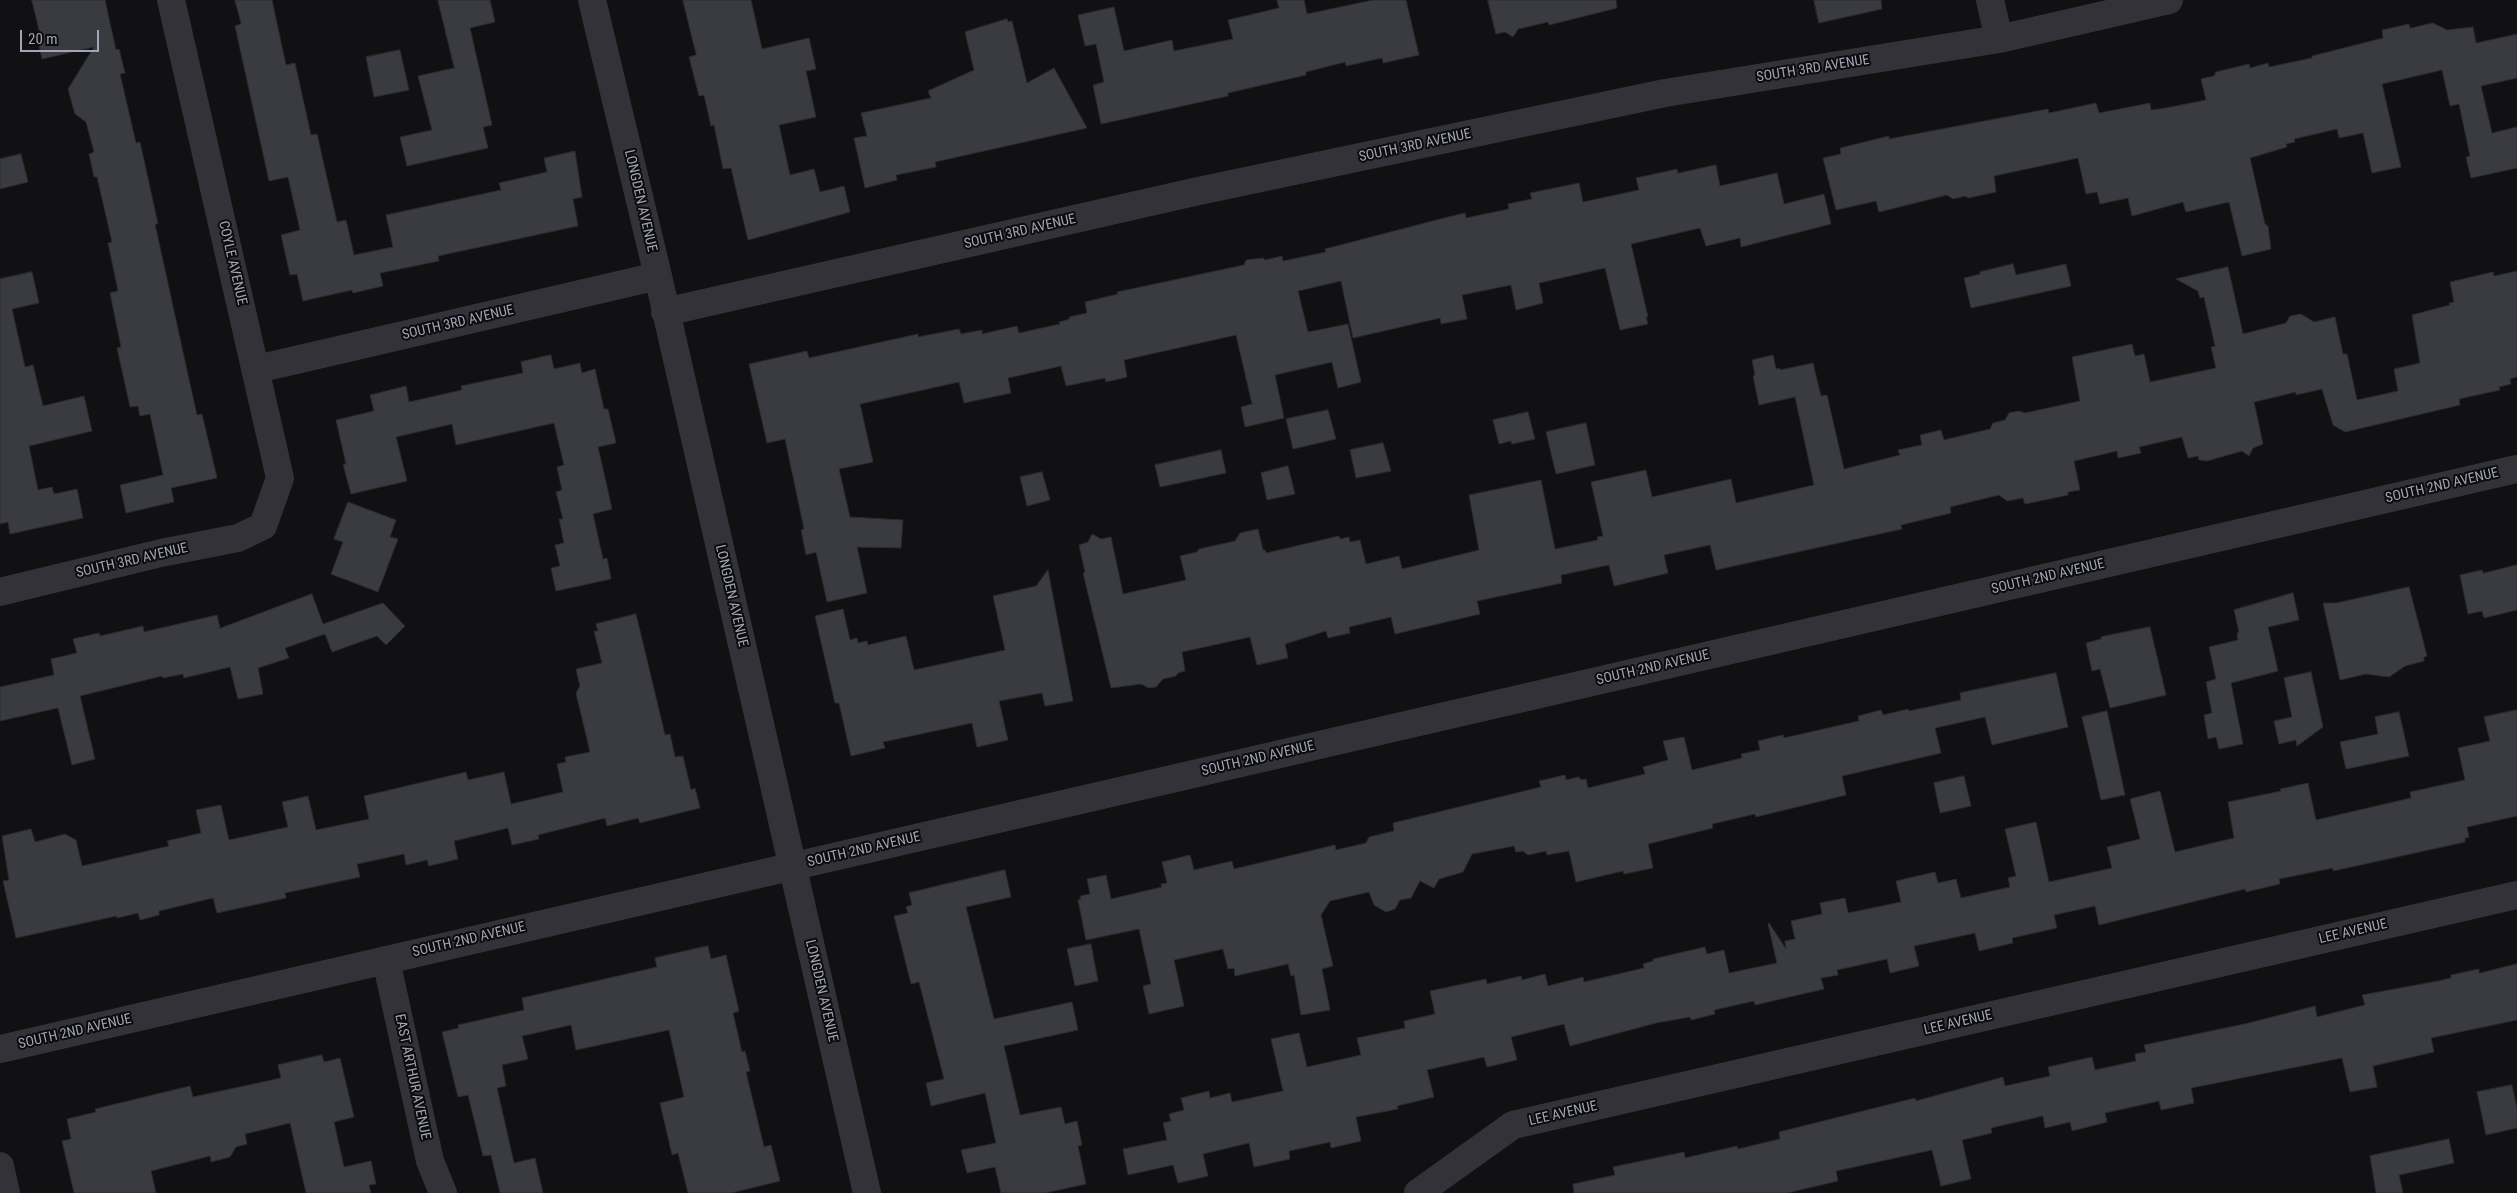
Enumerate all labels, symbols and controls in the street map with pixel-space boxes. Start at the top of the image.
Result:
scale bar [22,20,101,52]
text: 20 m [28,30,58,48]
street label: SOUTH 3RD AVENUE [1755,52,1871,86]
street label: SOUTH 3RD AVENUE [1357,126,1473,166]
street label: LONGDEN AVENUE [620,148,660,254]
street label: SOUTH 3RD AVENUE [963,211,1077,253]
street label: COYLE AVENUE [214,219,250,307]
street label: SOUTH 3RD AVENUE [401,302,515,344]
street label: SOUTH 2ND AVENUE [2384,465,2500,507]
street label: SOUTH 3RD AVENUE [75,540,189,582]
street label: LONGDEN AVENUE [711,543,751,649]
street label: SOUTH 2ND AVENUE [1990,556,2106,598]
street label: SOUTH 2ND AVENUE [1595,647,1711,689]
street label: SOUTH 2ND AVENUE [1200,738,1316,780]
street label: SOUTH 2ND AVENUE [806,829,922,871]
street label: LEE AVENUE [2317,916,2389,948]
street label: SOUTH 2ND AVENUE [411,919,527,961]
street label: LONGDEN AVENUE [801,938,841,1044]
street label: LEE AVENUE [1922,1007,1994,1039]
street label: SOUTH 2ND AVENUE [17,1011,133,1053]
street label: EAST ARTHUR AVENUE [390,1013,434,1141]
street label: LEE AVENUE [1527,1098,1599,1130]

